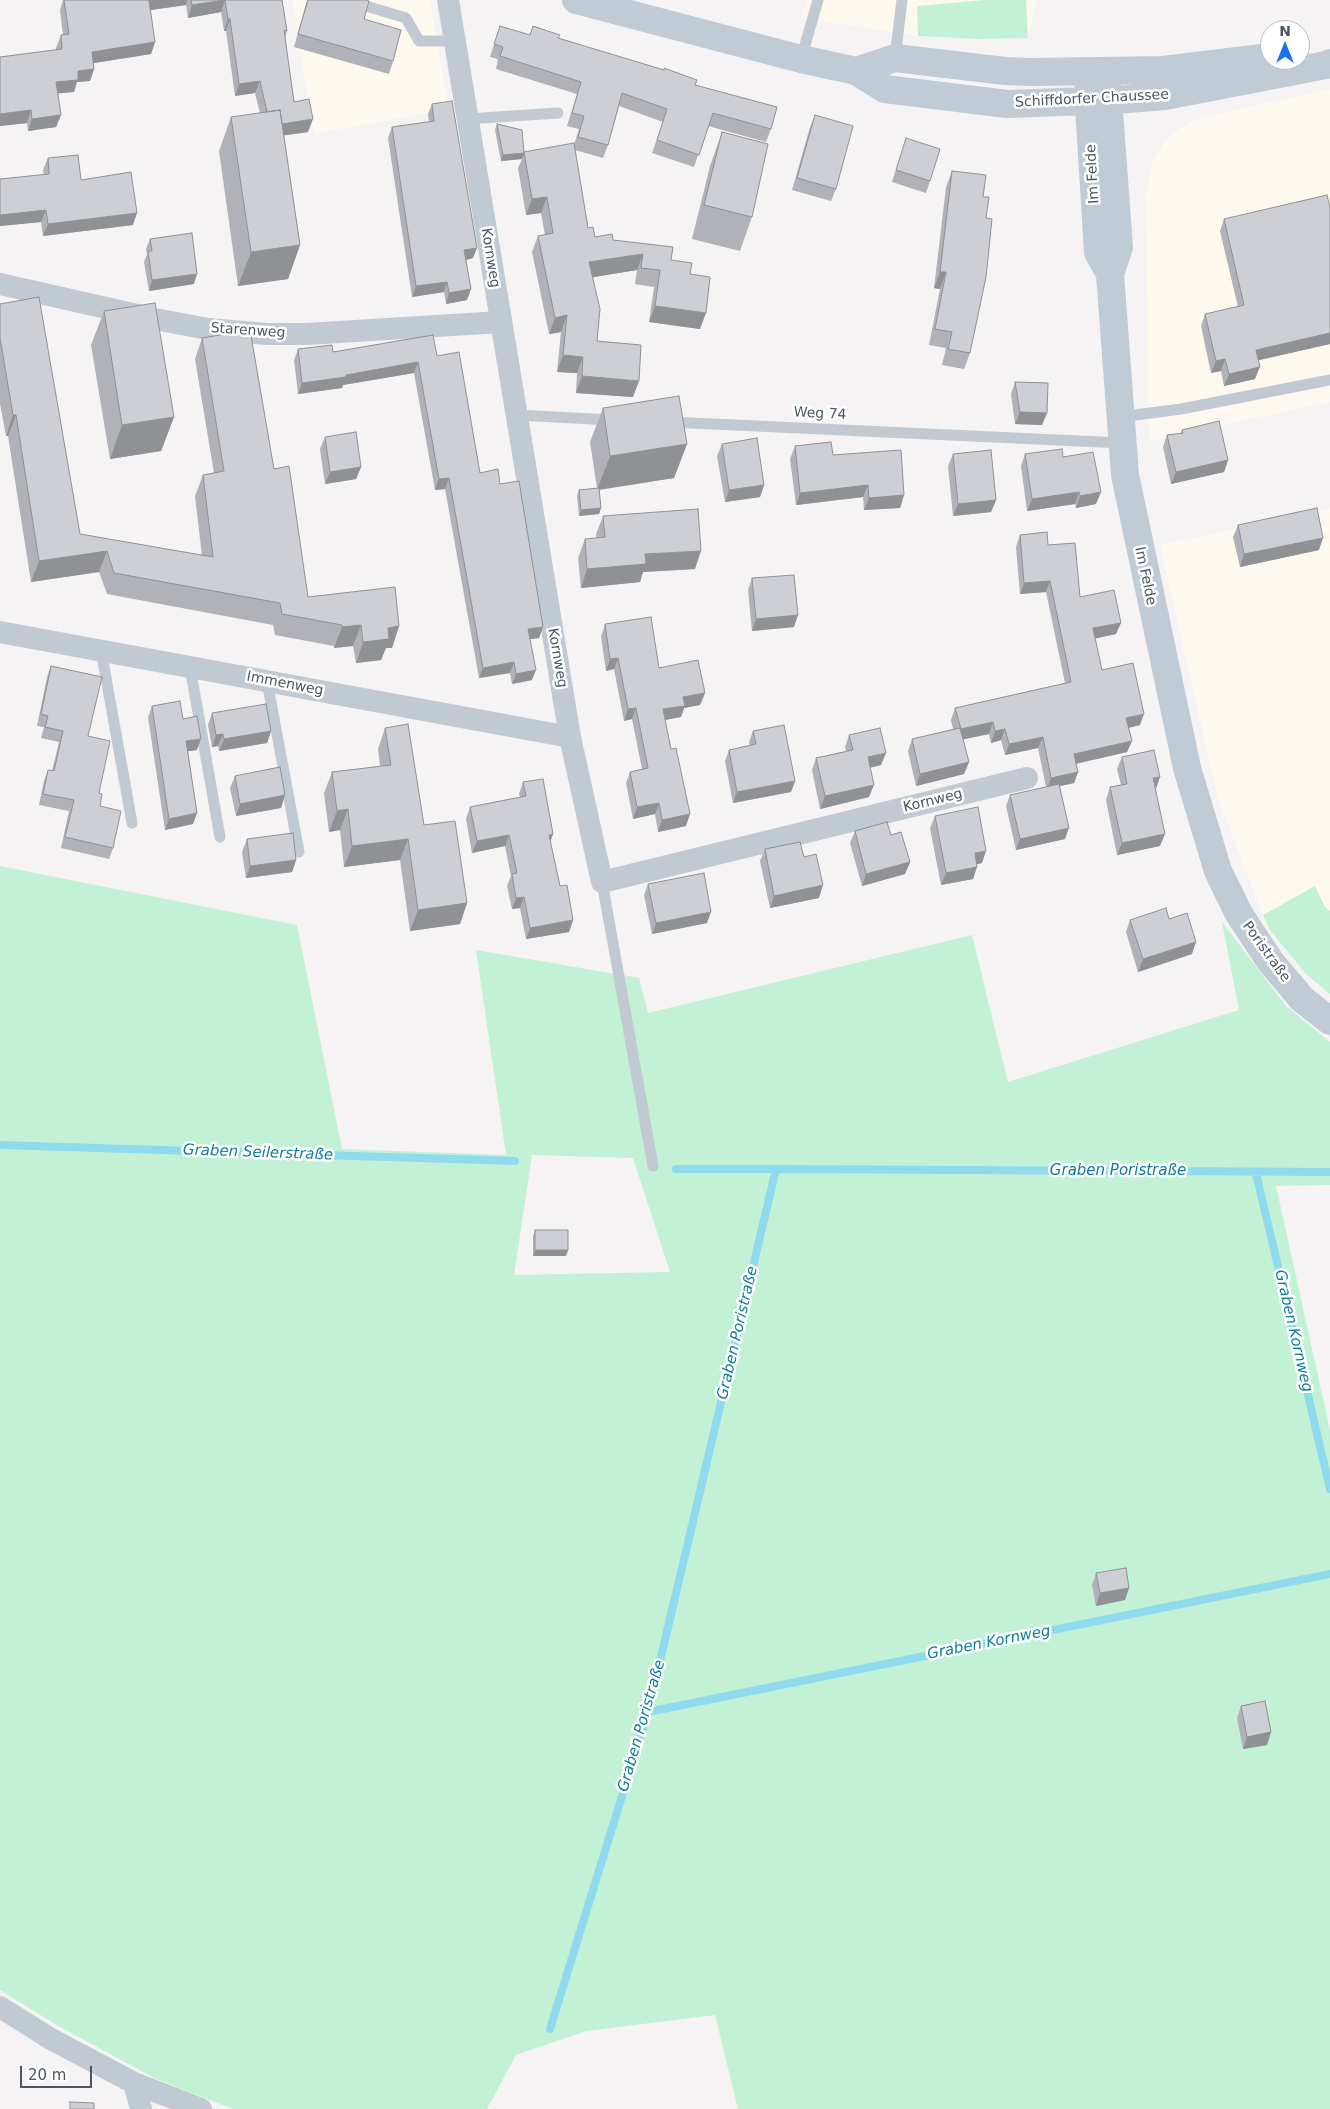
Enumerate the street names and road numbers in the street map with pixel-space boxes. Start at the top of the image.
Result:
street label: Schiffdorfer Chaussee [1015,87,1169,111]
street label: Im Felde [1083,144,1103,204]
street label: Kornweg [477,227,503,289]
street label: Starenweg [210,320,286,342]
street label: Weg 74 [793,404,847,424]
street label: Im Felde [1131,545,1159,607]
street label: Kornweg [543,627,571,689]
street label: Immenweg [245,668,325,700]
street label: Kornweg [902,786,964,816]
street label: Poristraße [1238,918,1294,986]

